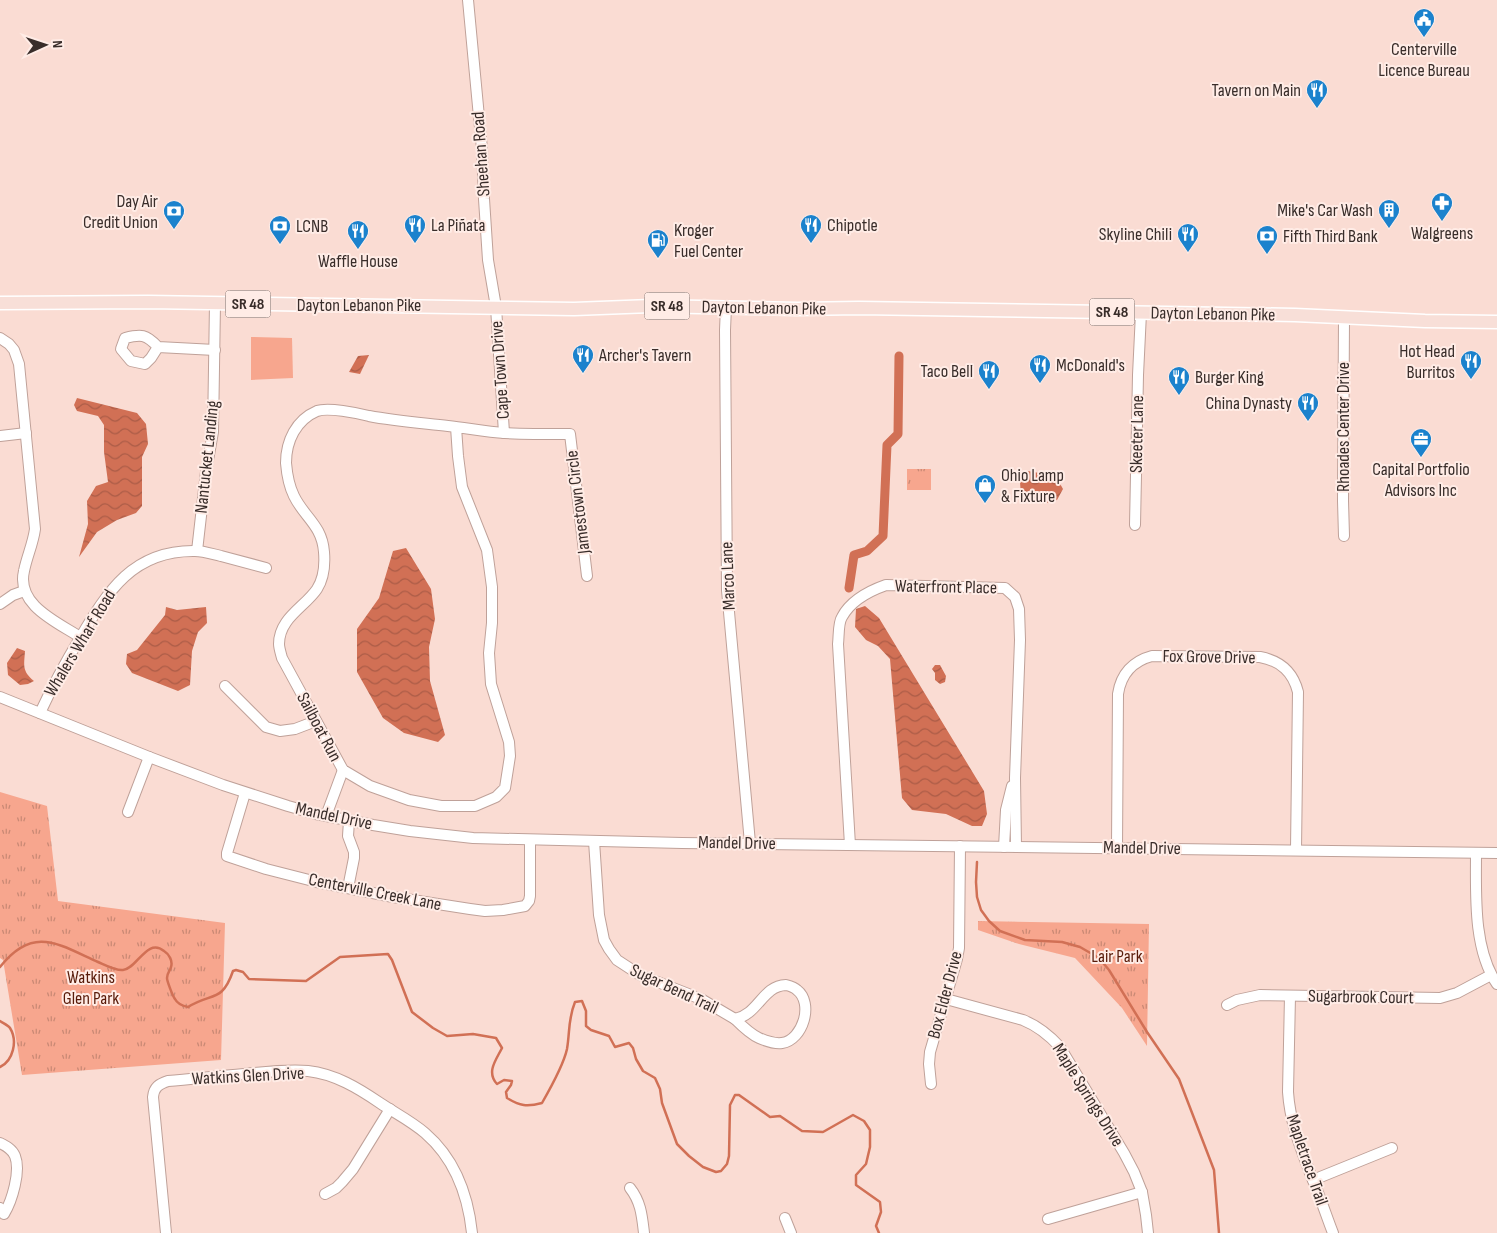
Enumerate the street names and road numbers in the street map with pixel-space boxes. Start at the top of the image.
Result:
street label: Sheehan Road [468,111,494,197]
road number: SR 48 [226,290,270,318]
road number: SR 48 [644,292,690,320]
street label: Dayton Lebanon Pike [297,295,421,316]
street label: Dayton Lebanon Pike [702,296,826,320]
road number: SR 48 [1090,298,1134,326]
street label: Dayton Lebanon Pike [1151,302,1275,326]
street label: Cape Town Drive [486,320,514,420]
street label: Rhoades Center Drive [1333,362,1354,492]
street label: Skeeter Lane [1126,395,1148,473]
street label: Nantucket Landing [191,400,223,514]
street label: Jamestown Circle [561,449,595,556]
street label: Marco Lane [716,541,740,611]
street label: Waterfront Place [895,576,997,598]
street label: Whalers Wharf Road [40,586,120,700]
street label: Fox Grove Drive [1162,646,1256,668]
street label: Sailboat Run [292,689,346,765]
street label: Mandel Drive [294,798,374,834]
street label: Mandel Drive [698,832,776,854]
street label: Mandel Drive [1103,837,1181,859]
street label: Centerville Creek Lane [307,869,443,915]
street label: Box Elder Drive [923,949,967,1041]
street label: Sugar Bend Trail [627,959,721,1019]
street label: Sugarbrook Court [1308,986,1415,1008]
street label: Maple Springs Drive [1048,1039,1128,1151]
street label: Watkins Glen Drive [191,1063,305,1089]
street label: Mapletrace Trail [1282,1112,1332,1208]

